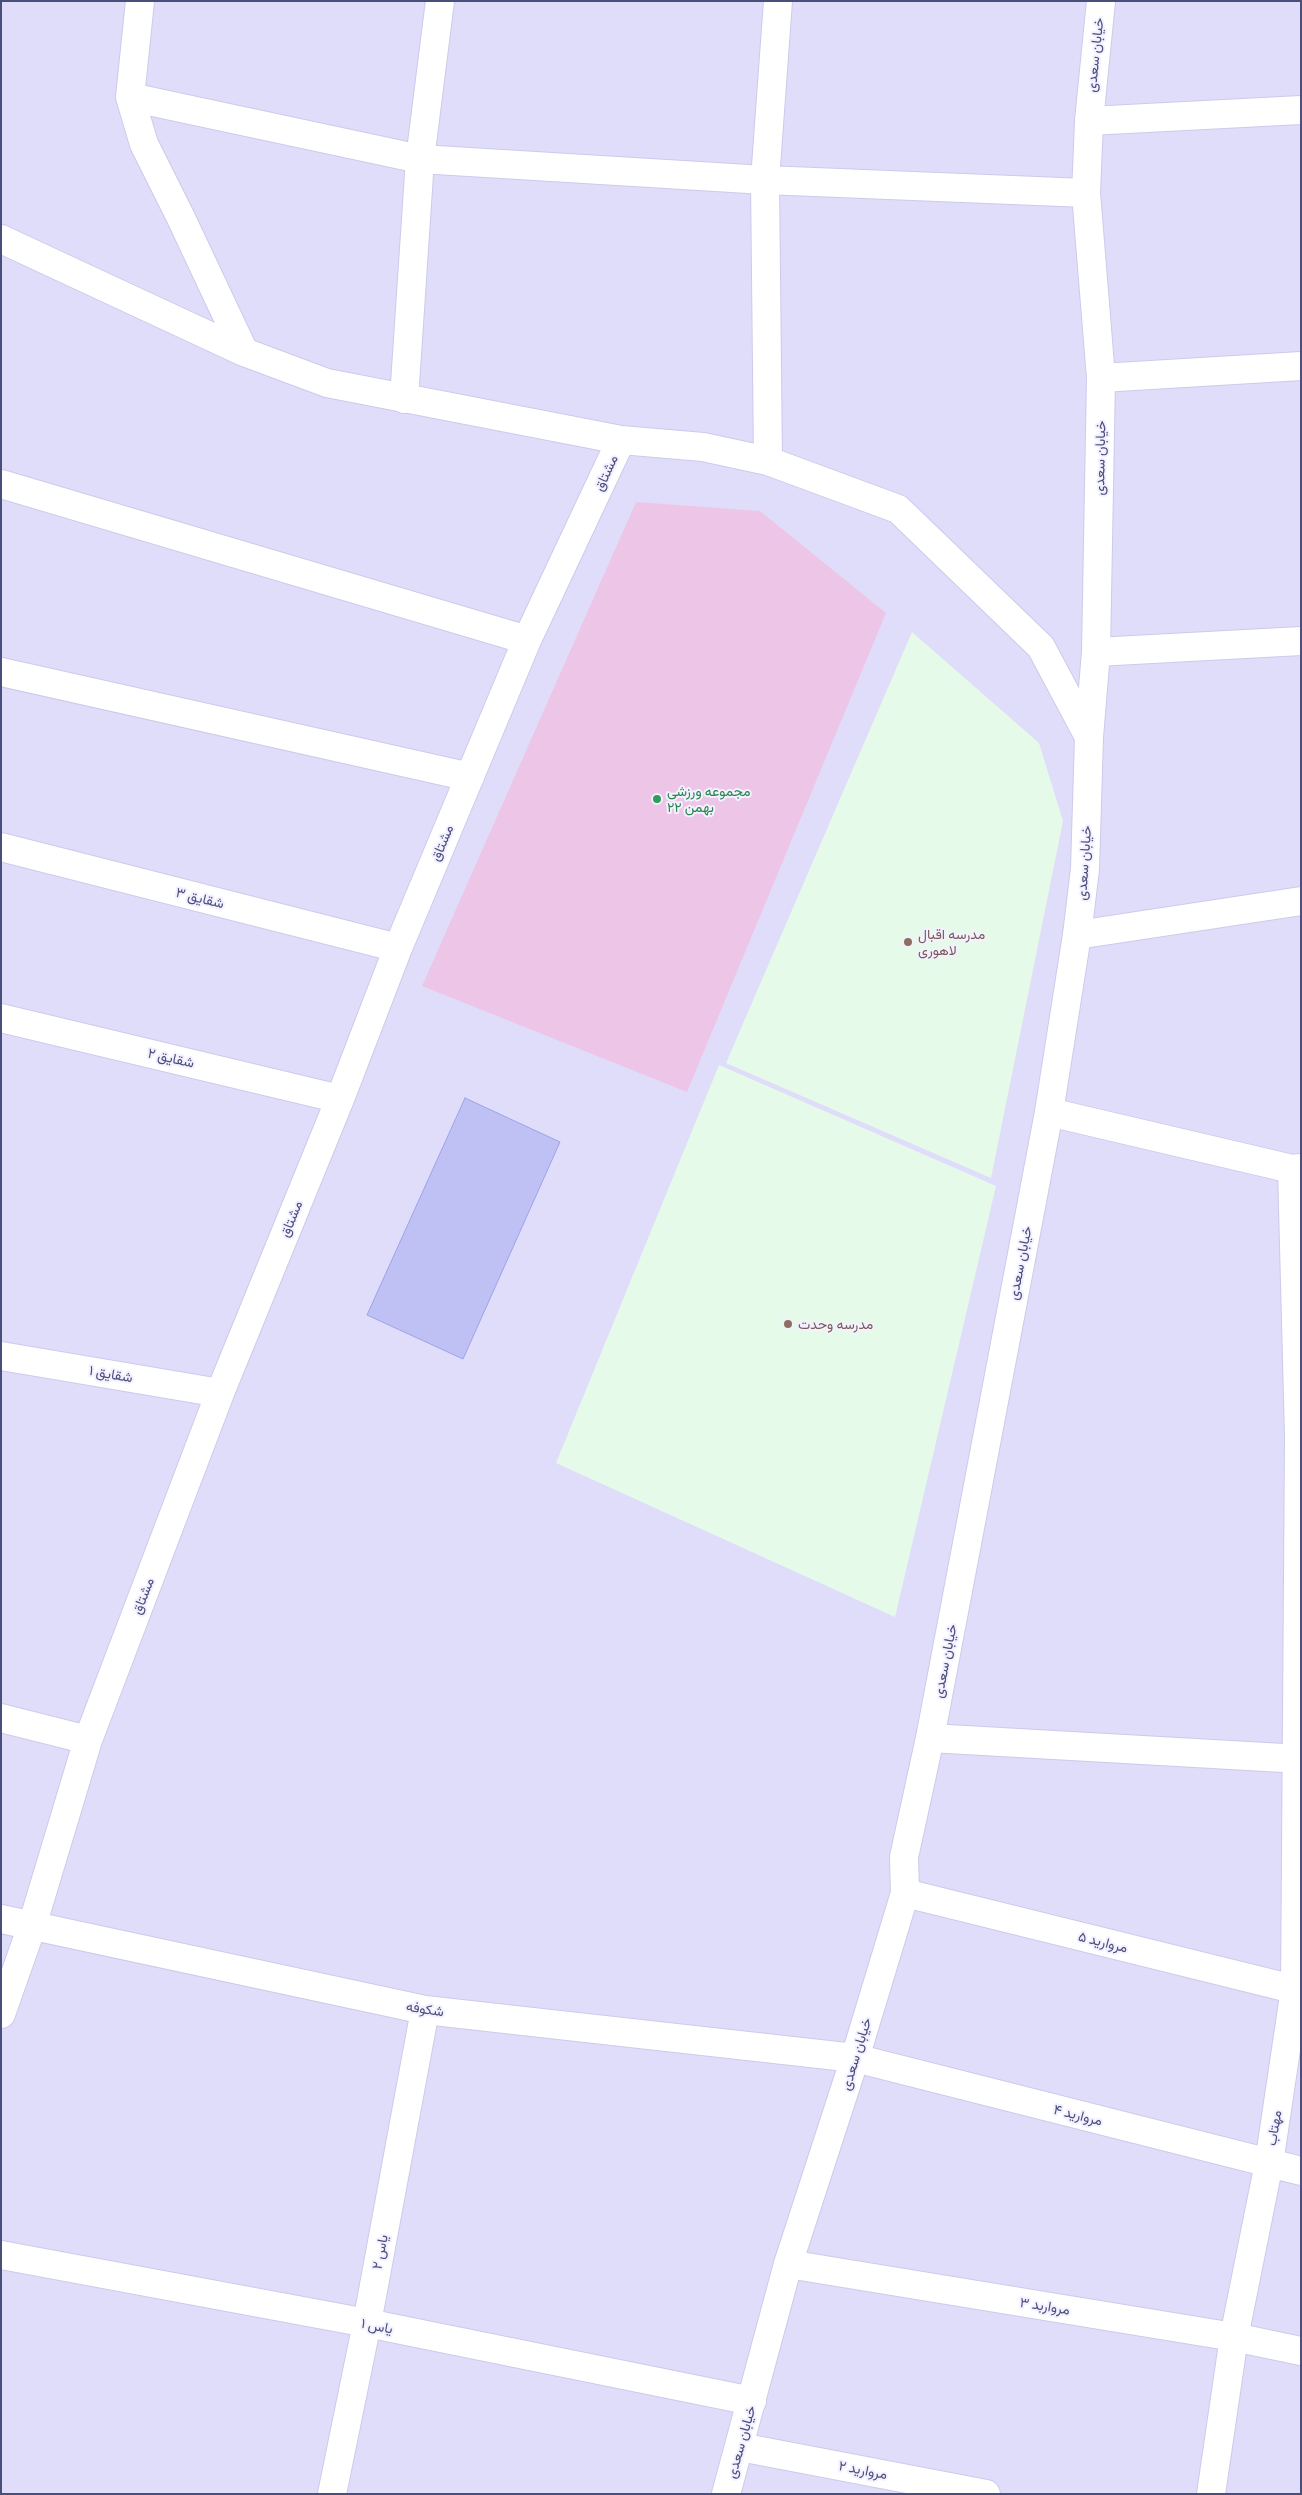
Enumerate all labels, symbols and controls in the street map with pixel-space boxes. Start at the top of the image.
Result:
street label: خیابان سعدی [1083,17,1107,93]
street label: خیابان سعدی [1091,420,1109,496]
street label: مشتاق [590,452,622,494]
place label: مجموعه ورزشی ۲۲ بهمن [667,783,751,816]
marker: مجموعه ورزشی ۲۲ بهمن [651,793,663,805]
street label: مشتاق [427,822,457,864]
street label: خیابان سعدی [1073,825,1095,901]
street label: شقایق ۳ [174,884,226,912]
place label: مدرسه اقبال لاهوری [918,926,985,959]
marker: مدرسه اقبال لاهوری [902,936,914,948]
street label: شقایق ۲ [146,1044,196,1072]
street label: مشتاق [276,1198,306,1240]
street label: خیابان سعدی [1005,1225,1035,1301]
place label: مدرسه وحدت [798,1316,873,1332]
marker: مدرسه وحدت [782,1318,794,1330]
street label: شقایق ۱ [88,1362,134,1386]
street label: مشتاق [128,1575,158,1617]
street label: خیابان سعدی [930,1623,960,1699]
street label: مروارید ۵ [1077,1928,1129,1956]
street label: شکوفه [405,1998,445,2020]
street label: خیابان سعدی [837,2016,875,2092]
street label: مروارید ۴ [1052,2101,1104,2129]
street label: مهتاب [1263,2109,1285,2147]
street label: یاس ۲ [368,2233,392,2271]
street label: مرواربد ۳ [1019,2294,1071,2318]
street label: یاس ۱ [360,2315,394,2337]
street label: خیابان سعدی [723,2404,759,2480]
street label: مروارید ۲ [837,2457,889,2483]

